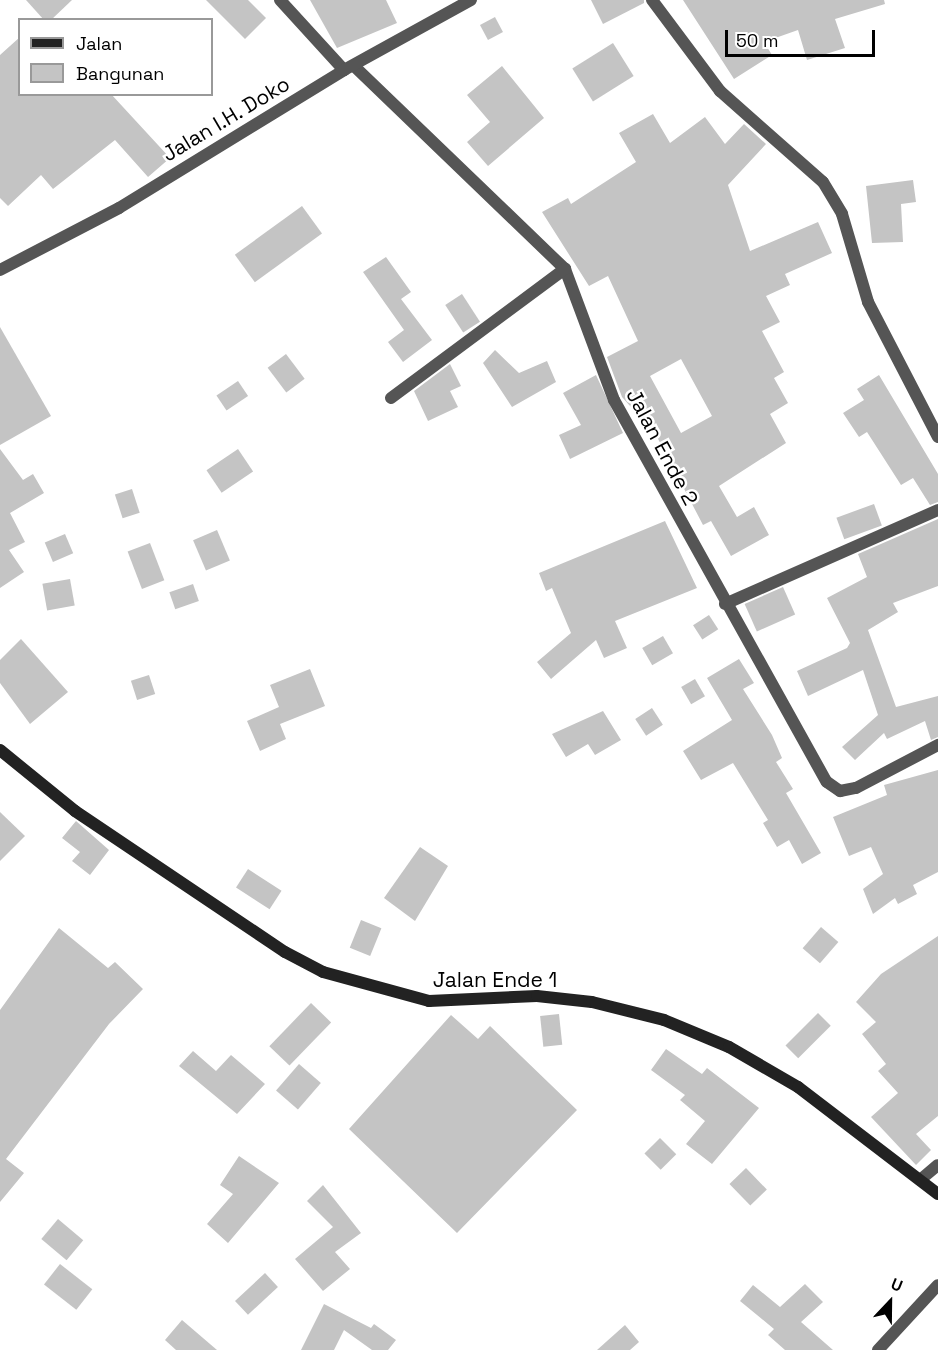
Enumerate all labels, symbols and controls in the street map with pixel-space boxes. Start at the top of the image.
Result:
legend [18,18,213,96]
scale bar [728,18,878,56]
text: 50 m [736,29,778,52]
text: Jalan [76,32,122,55]
text: Bangunan [76,62,164,85]
street label: Jalan I.H. Doko [157,71,295,167]
street label: Jalan Ende 2 [621,384,703,510]
street label: Jalan Ende 1 [433,967,557,993]
north arrow [860,1272,920,1332]
text: U [888,1273,906,1297]

